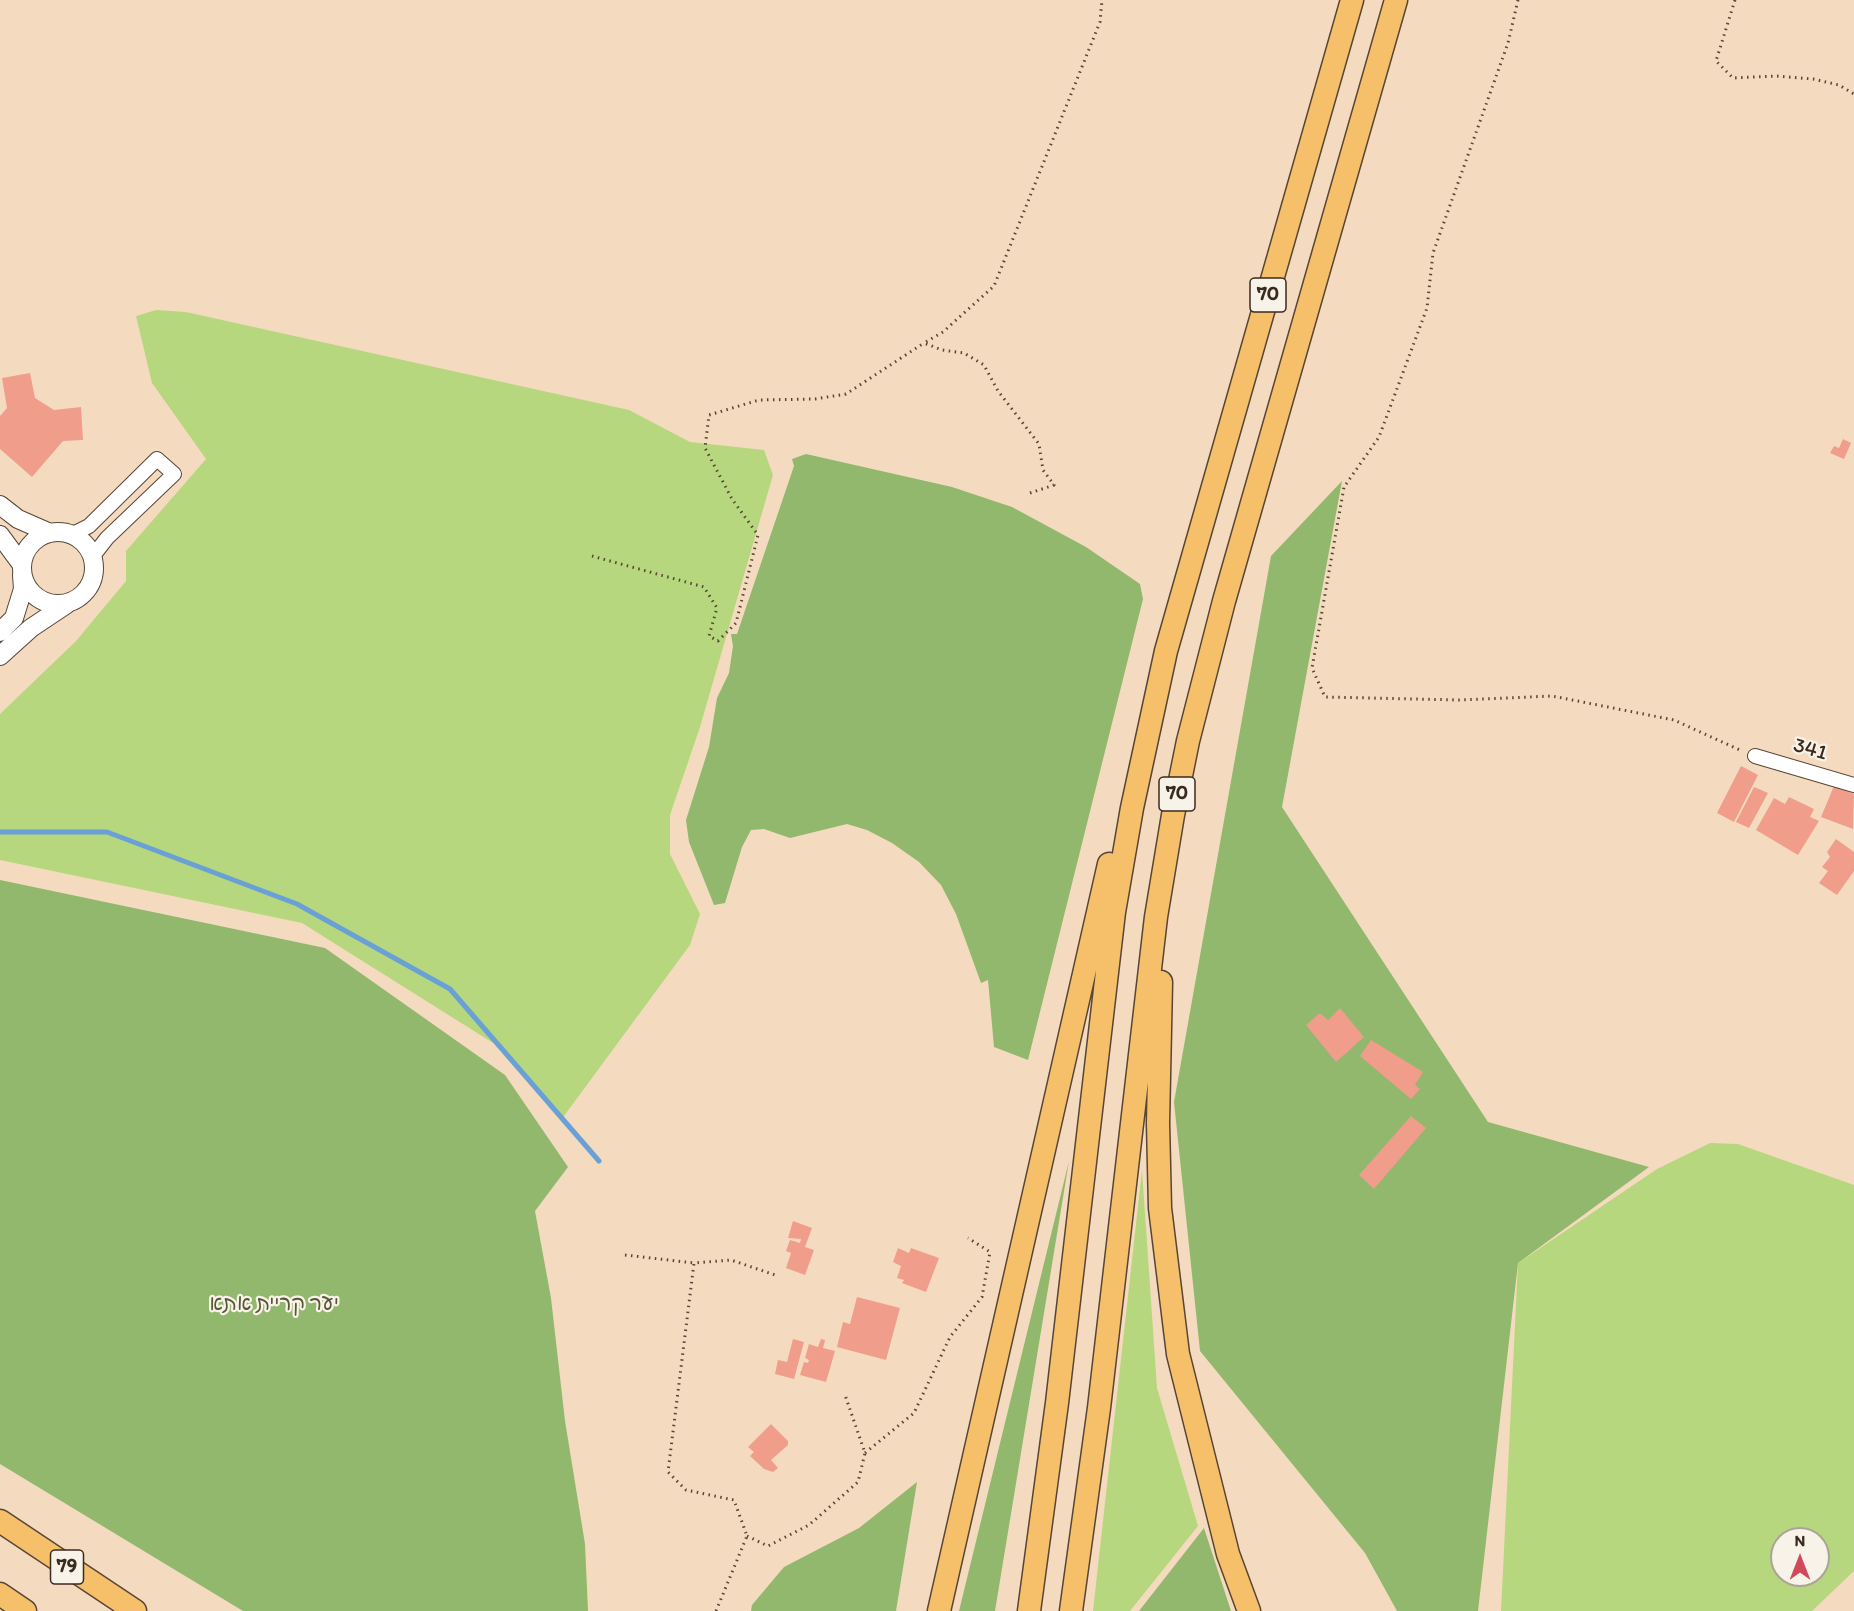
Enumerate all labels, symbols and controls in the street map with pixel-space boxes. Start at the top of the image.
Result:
road number: 70 [1250,278,1286,312]
street label: 341 [1790,733,1830,767]
road number: 70 [1159,777,1195,811]
park label: יער קריית אתא [209,1292,339,1318]
north arrow [1770,1527,1830,1587]
text: N [1795,1531,1805,1550]
road number: 79 [50,1550,84,1584]

